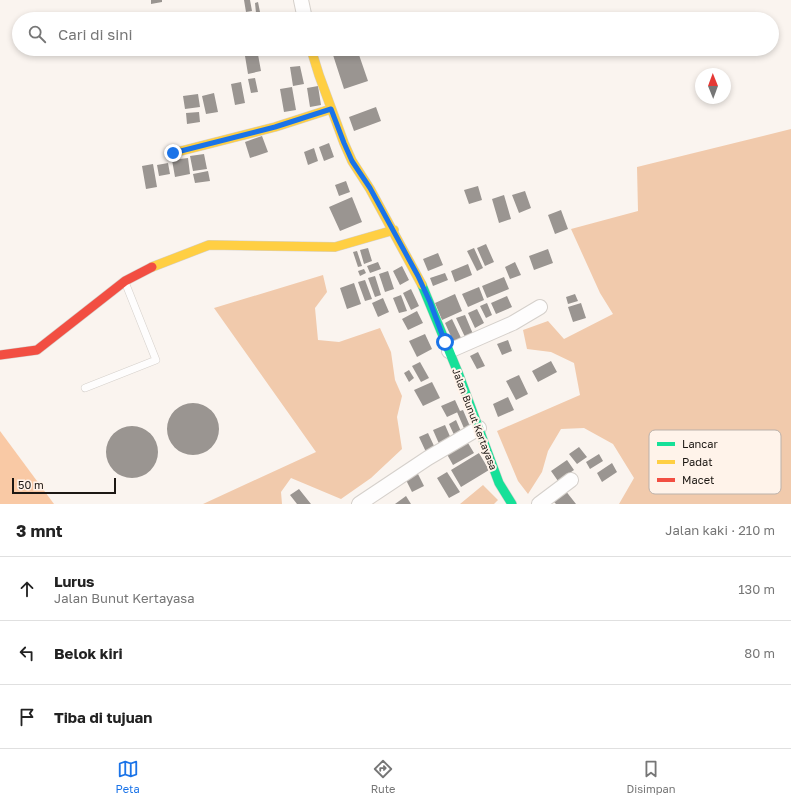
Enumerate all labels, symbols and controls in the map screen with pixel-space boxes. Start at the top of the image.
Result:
search box [12,12,779,56]
icon: search [26,23,48,45]
text: Cari di sini [58,25,133,43]
north arrow [695,68,731,104]
route end [164,144,182,162]
route start [436,333,454,351]
street label: Jalan Bunut Kertayasa [450,366,500,472]
legend [649,430,781,494]
text: Lancar [682,437,719,450]
text: Padat [682,455,713,468]
text: Macet [682,473,714,486]
scale bar [12,476,116,495]
text: 50 m [18,478,44,491]
text: 3 mnt [16,520,63,541]
text: Jalan kaki · 210 m [665,522,775,538]
text: Lurus [54,572,95,590]
icon: ahead [16,578,38,600]
text: 130 m [738,581,775,597]
text: Jalan Bunut Kertayasa [54,590,195,606]
icon: left [16,642,38,664]
text: Belok kiri [54,644,123,662]
text: 80 m [744,645,775,661]
icon: arrive [16,706,38,728]
text: Tiba di tujuan [54,708,152,726]
tab: Peta [116,758,140,795]
tab: Rute [371,758,395,795]
tab: Disimpan [627,758,675,795]

